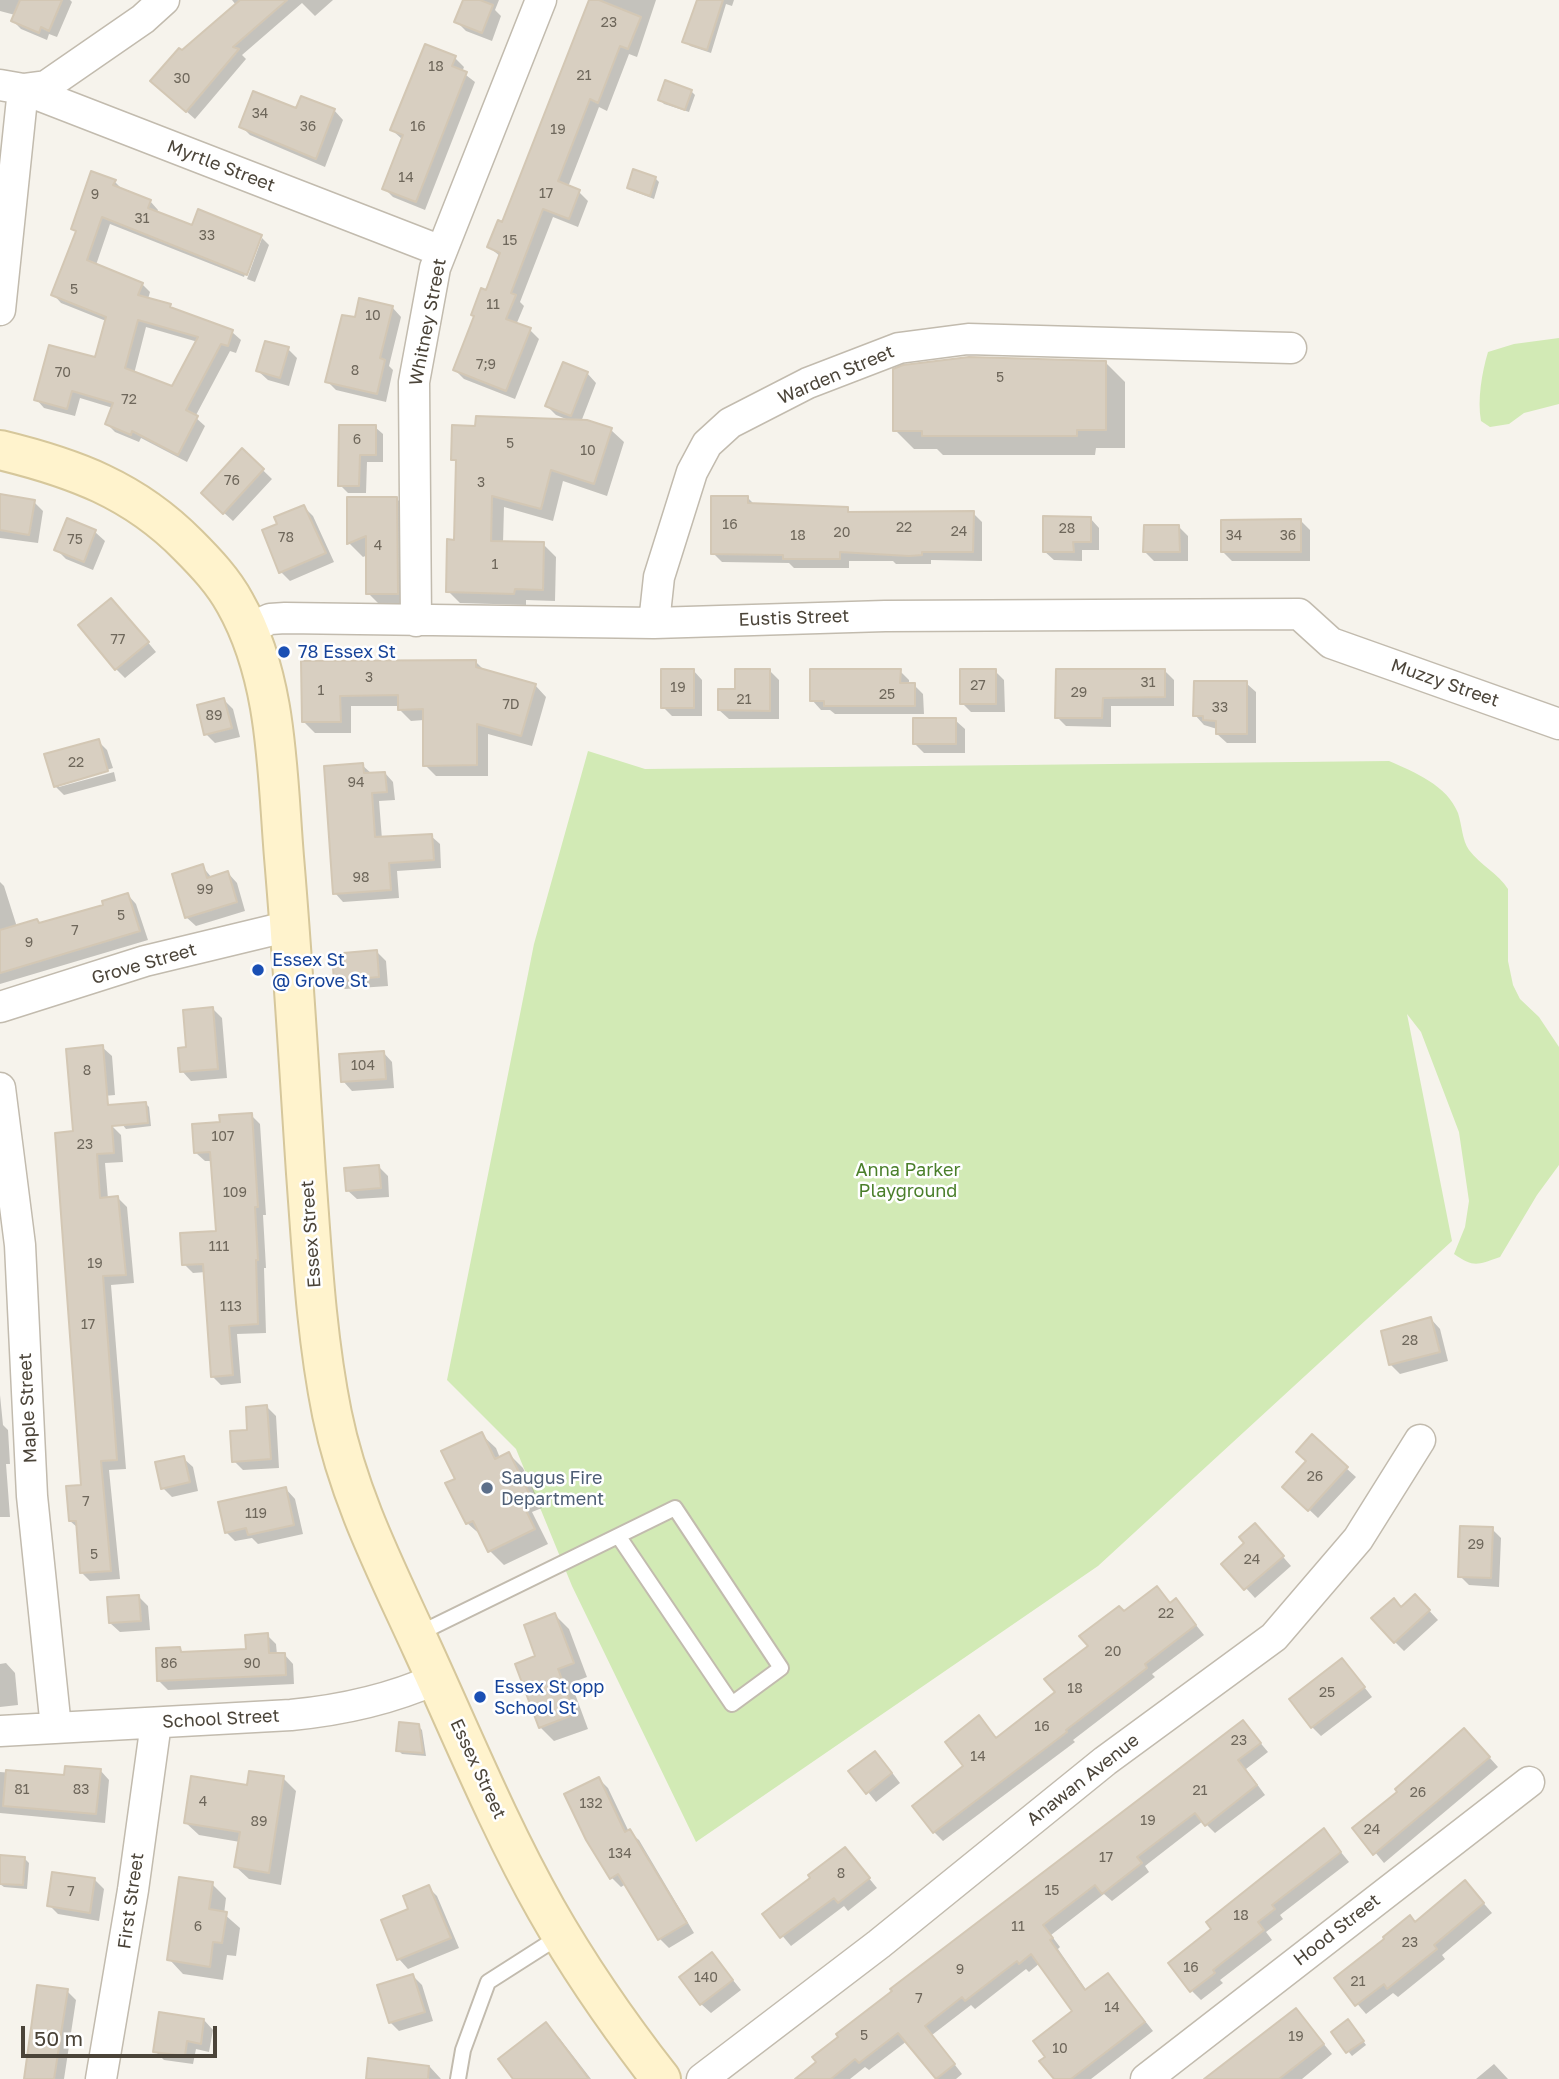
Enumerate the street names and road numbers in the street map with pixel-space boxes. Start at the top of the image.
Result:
street label: Myrtle Street [164,136,278,196]
street label: Whitney Street [405,256,451,388]
street label: Warden Street [775,341,897,409]
street label: Eustis Street [738,605,850,631]
street label: Muzzy Street [1388,654,1502,712]
street label: Grove Street [89,939,199,989]
street label: Essex Street [296,1179,326,1289]
street label: Maple Street [14,1352,42,1464]
street label: School Street [162,1705,280,1733]
street label: Essex Street [445,1716,511,1822]
street label: Anawan Avenue [1023,1729,1143,1831]
street label: First Street [114,1851,148,1951]
street label: Hood Street [1289,1889,1385,1971]

